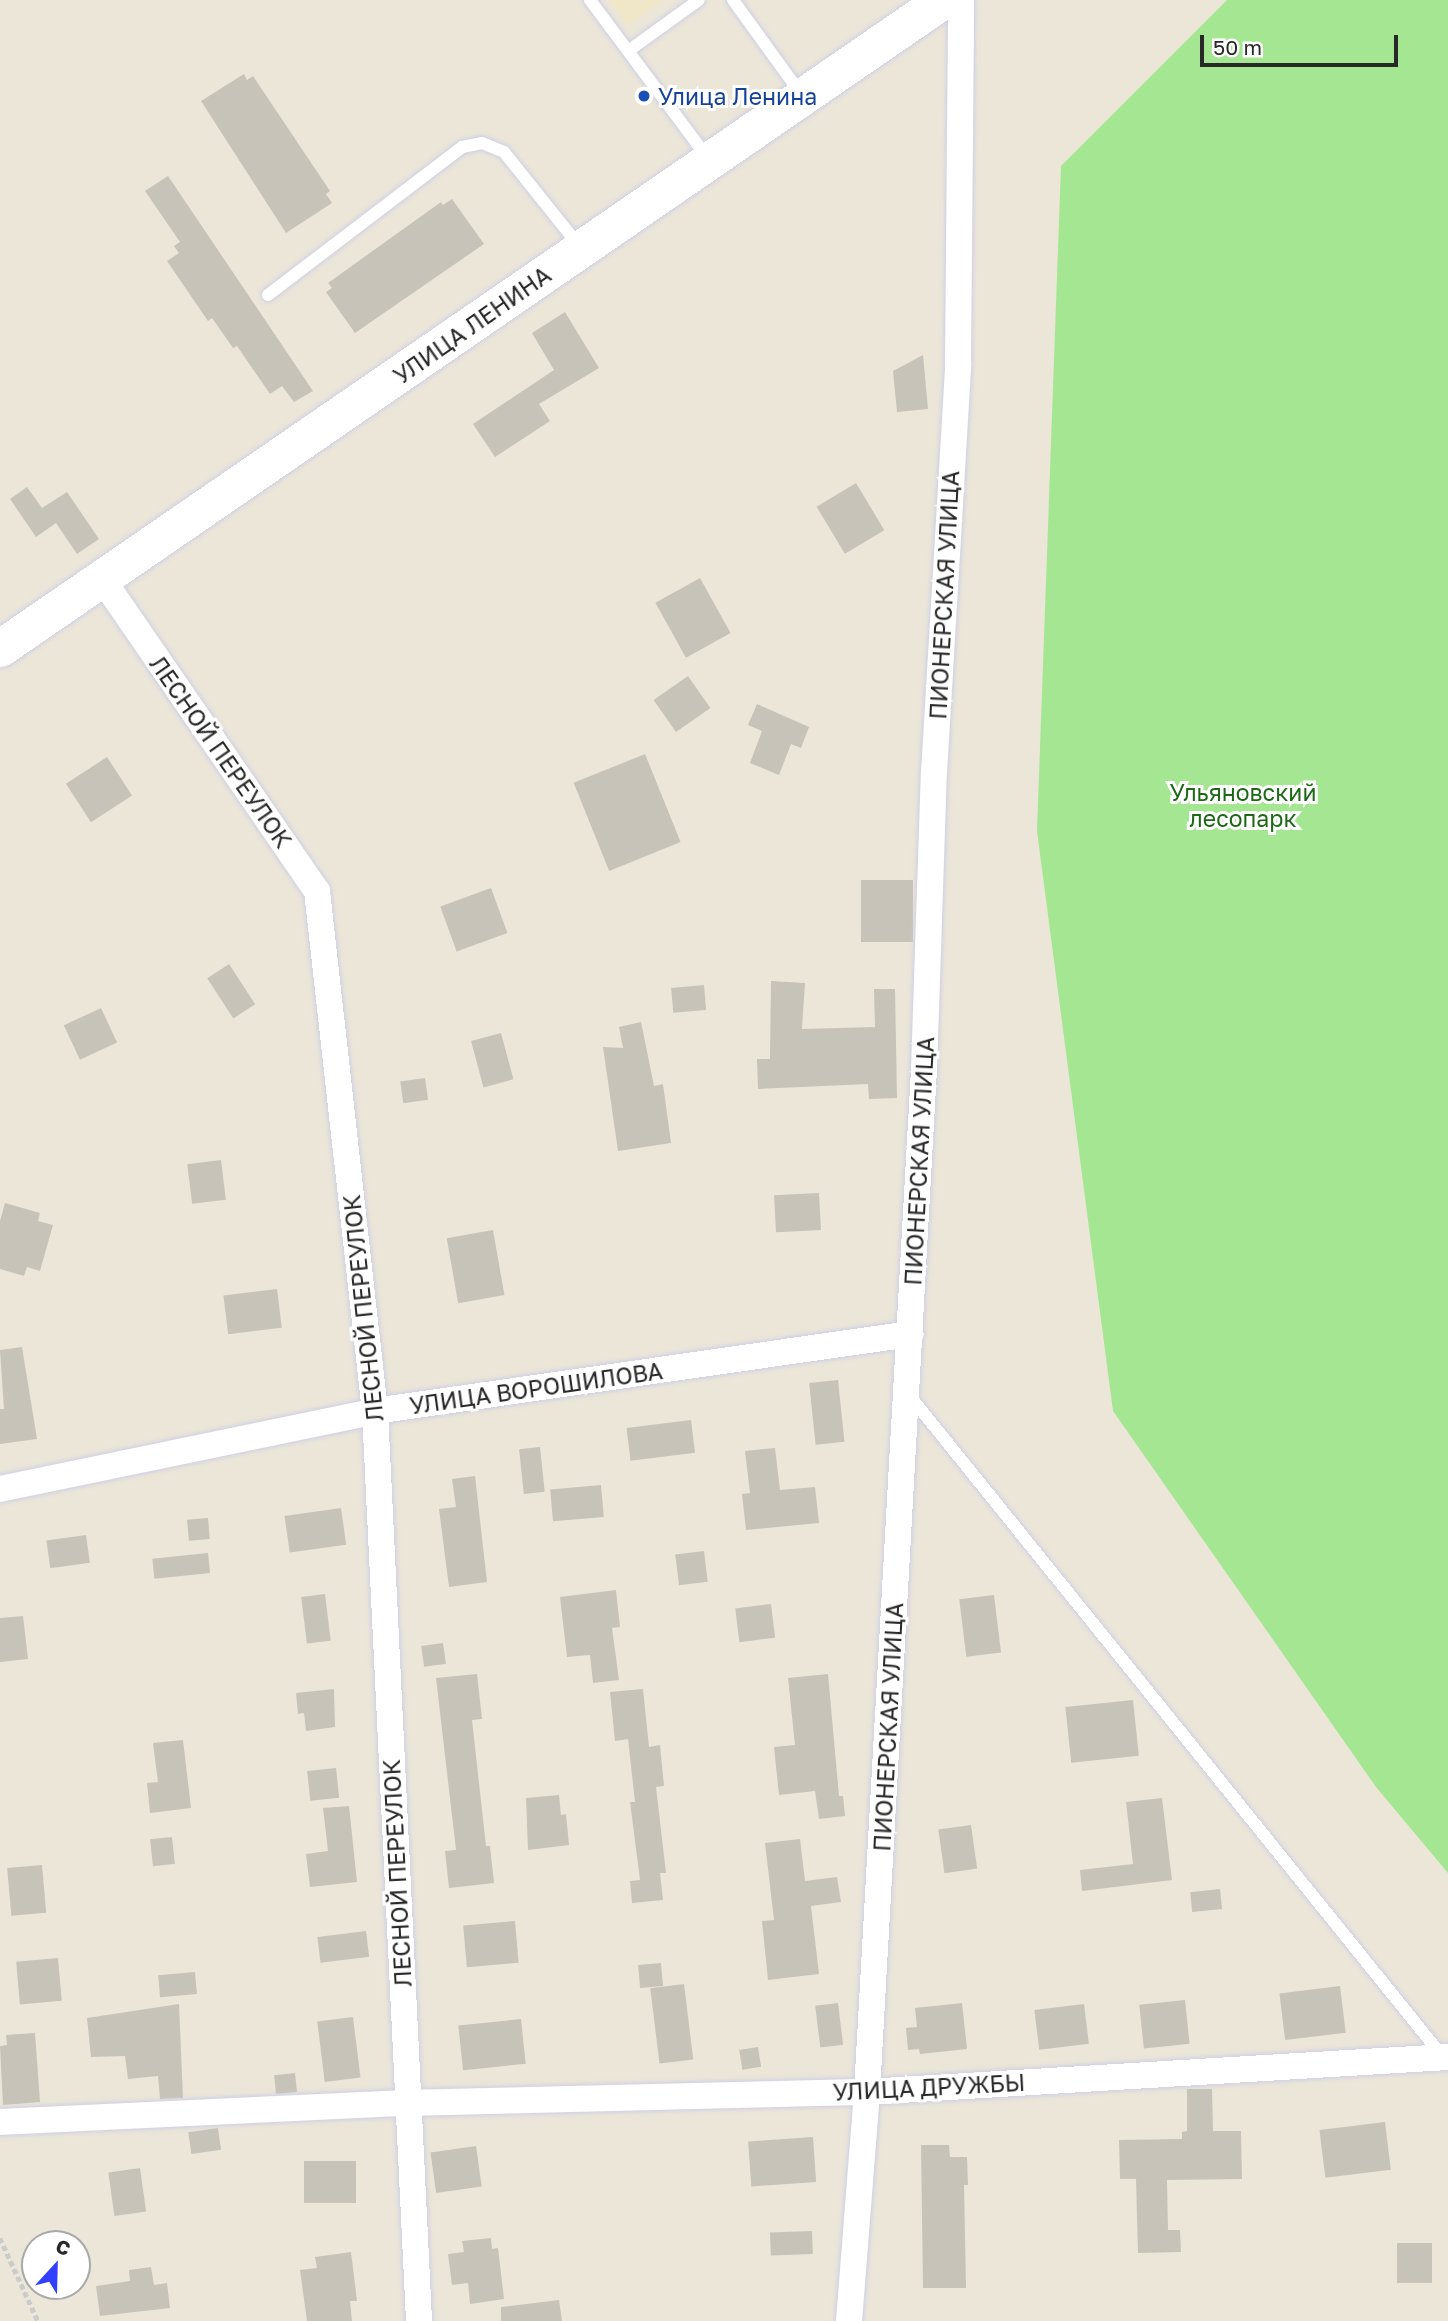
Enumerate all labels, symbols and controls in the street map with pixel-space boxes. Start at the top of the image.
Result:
scale bar [1203,21,1401,65]
text: 50 m [1213,34,1262,60]
place label: Улица Ленина [658,82,817,110]
marker: Улица Ленина [636,88,652,104]
street label: УЛИЦА ЛЕНИНА [388,260,556,390]
street label: ПИОНЕРСКАЯ УЛИЦА [924,470,964,720]
street label: ЛЕСНОЙ ПЕРЕУЛОК [144,651,298,853]
park label: Ульяновский лесопарк [1170,778,1316,832]
street label: ПИОНЕРСКАЯ УЛИЦА [899,1036,939,1286]
street label: ЛЕСНОЙ ПЕРЕУЛОК [337,1193,389,1423]
street label: УЛИЦА ВОРОШИЛОВА [408,1357,664,1419]
street label: ПИОНЕРСКАЯ УЛИЦА [868,1602,908,1852]
street label: ЛЕСНОЙ ПЕРЕУЛОК [377,1758,417,1988]
street label: УЛИЦА ДРУЖБЫ [832,2068,1026,2106]
north arrow [21,2230,91,2300]
text: С [53,2234,74,2260]

